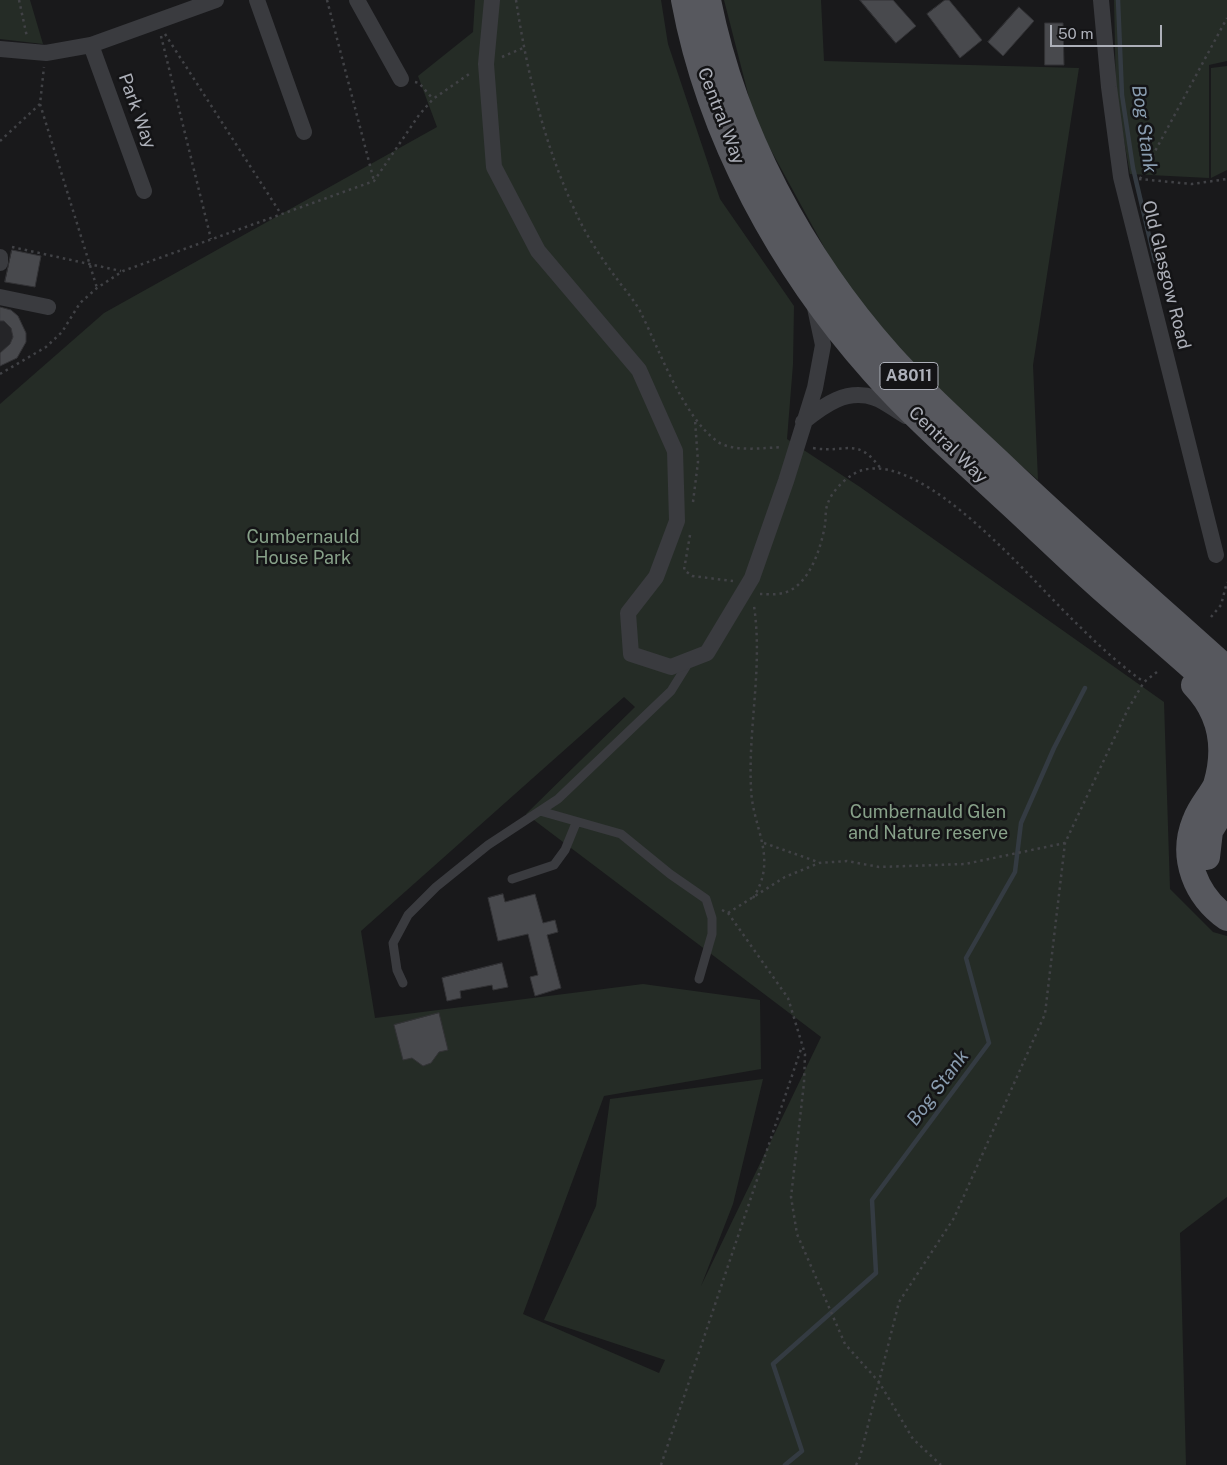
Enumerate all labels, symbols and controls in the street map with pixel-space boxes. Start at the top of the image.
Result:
scale bar [1052,15,1164,47]
text: 50 m [1058,25,1093,42]
street label: Central Way [693,65,749,167]
street label: Park Way [113,70,161,152]
water label: Bog Stank [1127,84,1161,174]
street label: Old Glasgow Road [1137,198,1195,352]
road number: A8011 [880,362,938,390]
street label: Central Way [904,402,992,488]
park label: Cumbernauld House Park [246,526,360,568]
park label: Cumbernauld Glen and Nature reserve [848,801,1008,844]
water label: Bog Stank [902,1046,974,1130]

